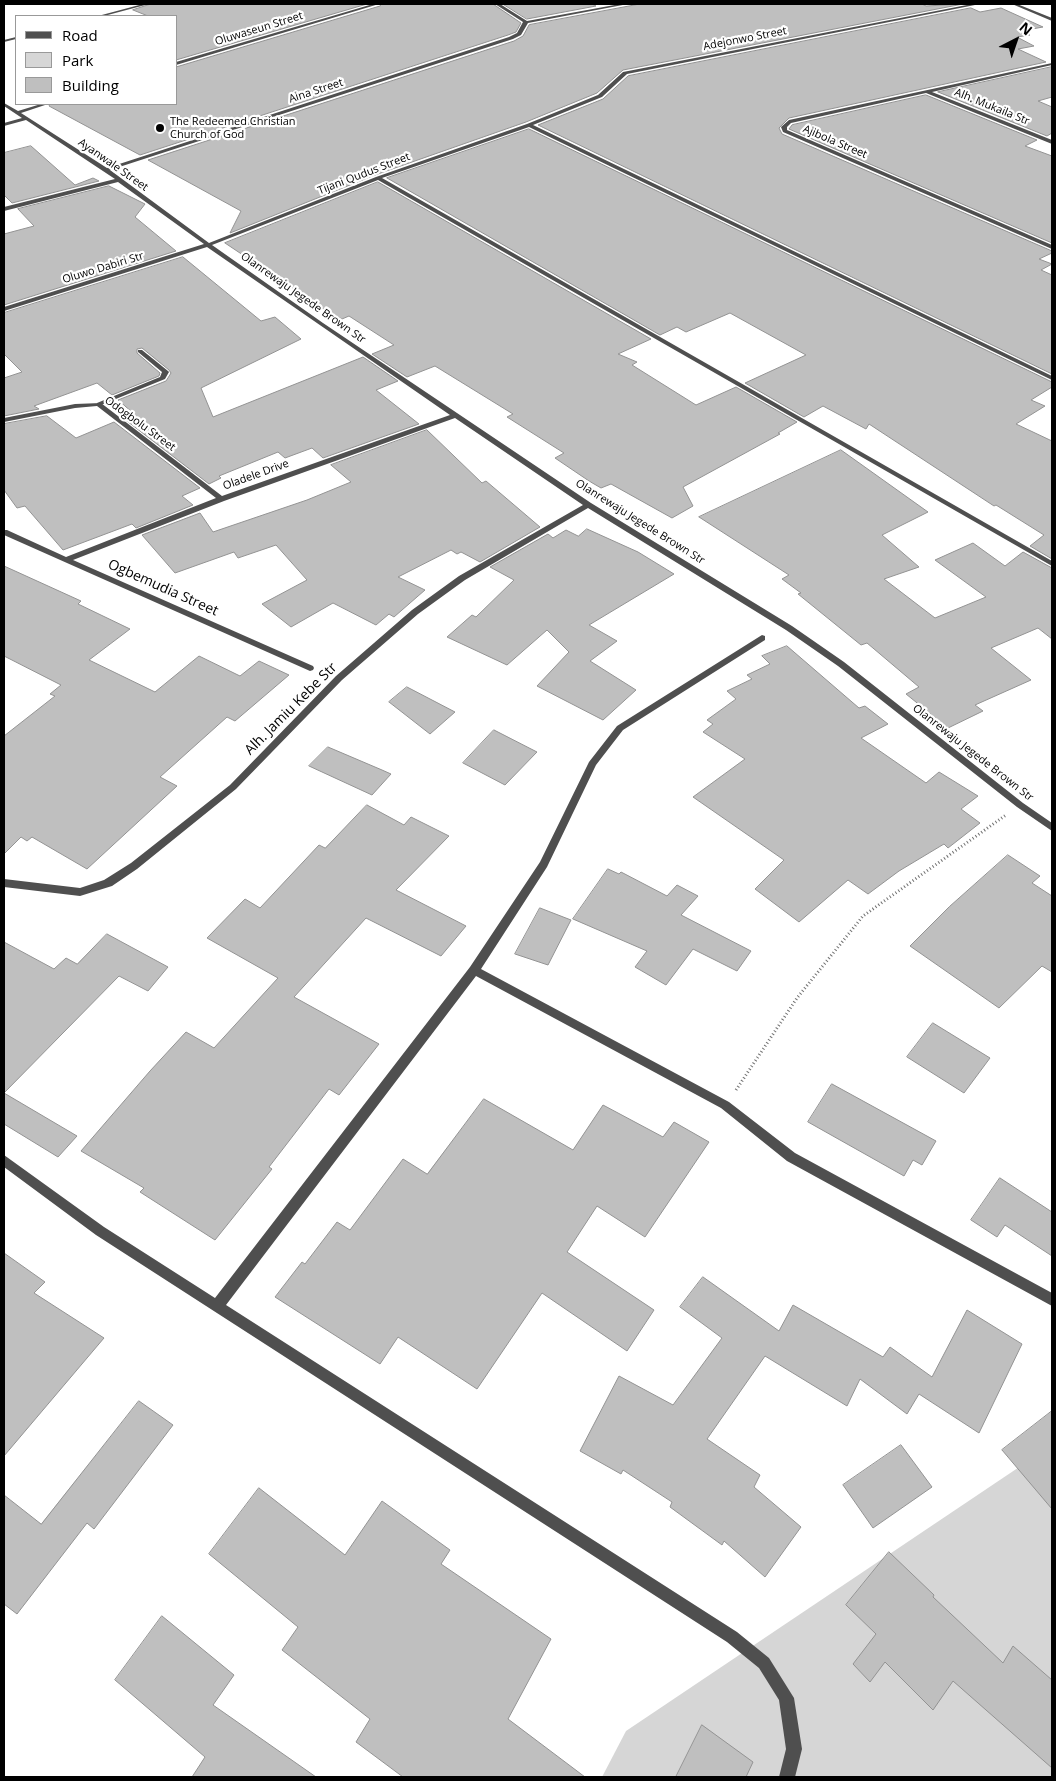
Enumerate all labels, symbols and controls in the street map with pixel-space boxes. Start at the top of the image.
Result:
street label: Oluwaseun Street [213,9,305,49]
legend [15,15,178,105]
north arrow [991,15,1041,65]
text: N [1016,17,1037,39]
street label: Adejonwo Street [702,24,788,54]
text: Road [62,25,98,45]
text: Park [62,50,93,70]
text: Building [62,75,119,95]
street label: Aina Street [287,76,345,106]
street label: Alh. Mukaila Str [953,86,1031,128]
place label: The Redeemed Christian Church of God [170,115,296,141]
marker: The Redeemed Christian Church of God [154,122,166,134]
street label: Ajibola Street [801,123,869,161]
street label: Ayanwale Street [75,136,151,194]
street label: Tijani Qudus Street [316,150,412,198]
street label: Oluwo Dabiri Str [61,249,145,287]
street label: Olanrewaju Jegede Brown Str [238,250,368,346]
street label: Odogbolu Street [102,394,178,454]
street label: Oladele Drive [221,457,291,493]
street label: Olanrewaju Jegede Brown Str [573,477,707,567]
street label: Ogbemudia Street [105,556,221,620]
street label: Alh. Jamiu Kebe Str [241,659,341,759]
street label: Olanrewaju Jegede Brown Str [910,702,1036,804]

